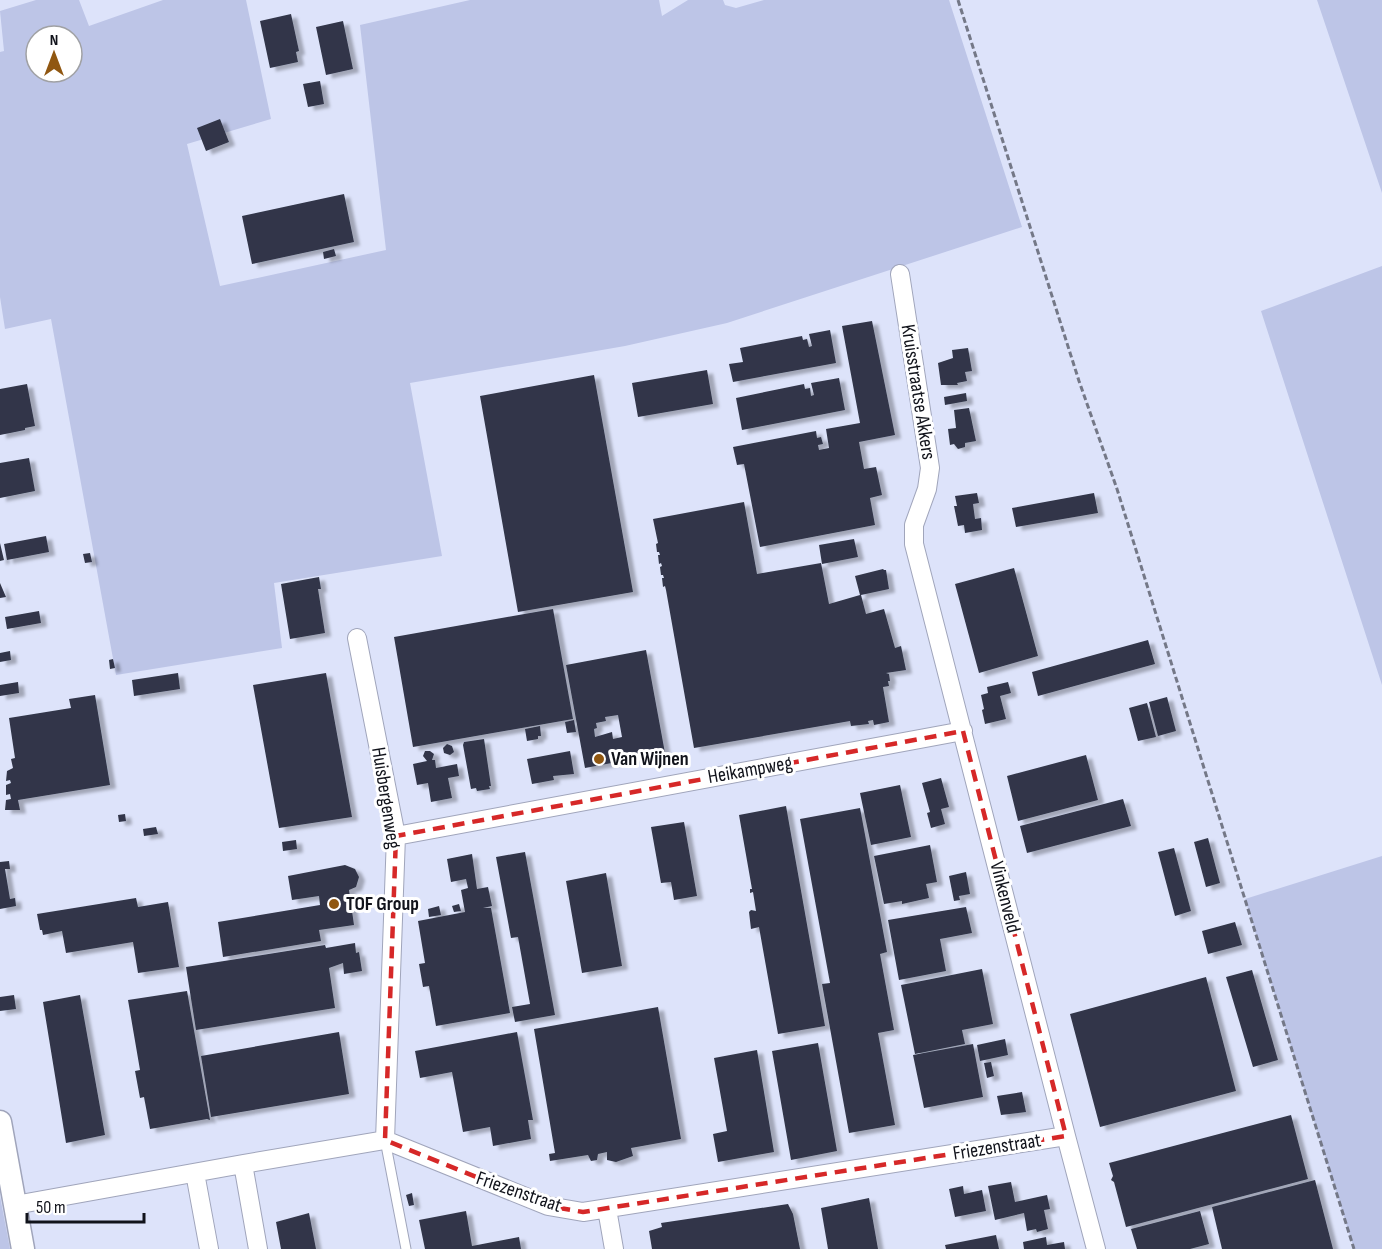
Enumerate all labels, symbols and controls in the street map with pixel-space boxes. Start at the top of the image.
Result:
north arrow [24,24,84,84]
text: N [50,31,58,50]
street label: Kruisstraatse Akkers [895,323,941,461]
street label: Huisbergenweg [366,745,406,851]
place label: Van Wijnen [611,747,689,771]
street label: Heikampweg [706,751,794,789]
marker: Van Wijnen [592,752,606,766]
street label: Vinkenveld [985,859,1025,935]
place label: TOF Group [346,892,419,916]
marker: TOF Group [327,897,341,911]
street label: Friezenstraat [951,1128,1043,1166]
street label: Friezenstraat [473,1166,565,1218]
scale bar [27,1186,144,1224]
text: 50 m [36,1197,66,1218]

